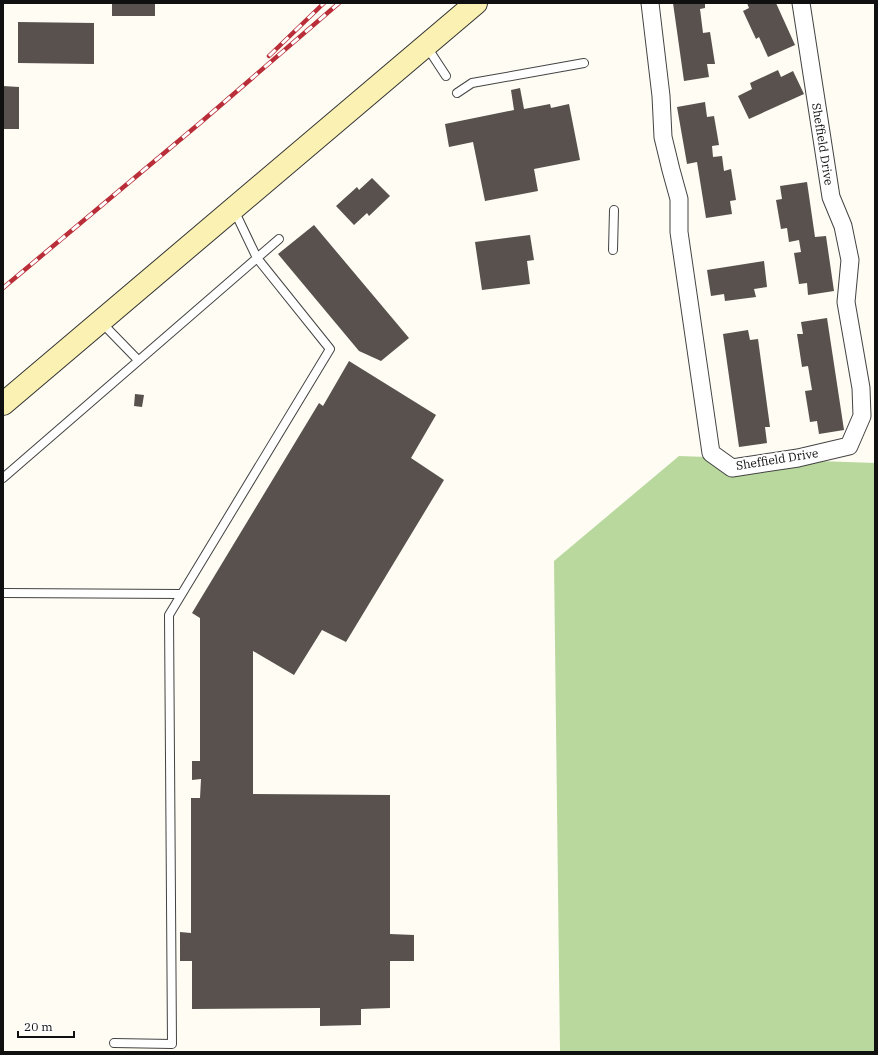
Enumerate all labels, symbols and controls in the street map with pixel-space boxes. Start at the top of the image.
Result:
street label: Sheffield Drive [809,102,837,186]
street label: Sheffield Drive [735,445,819,473]
scale bar [18,1013,74,1039]
text: 20 m [24,1019,53,1034]

